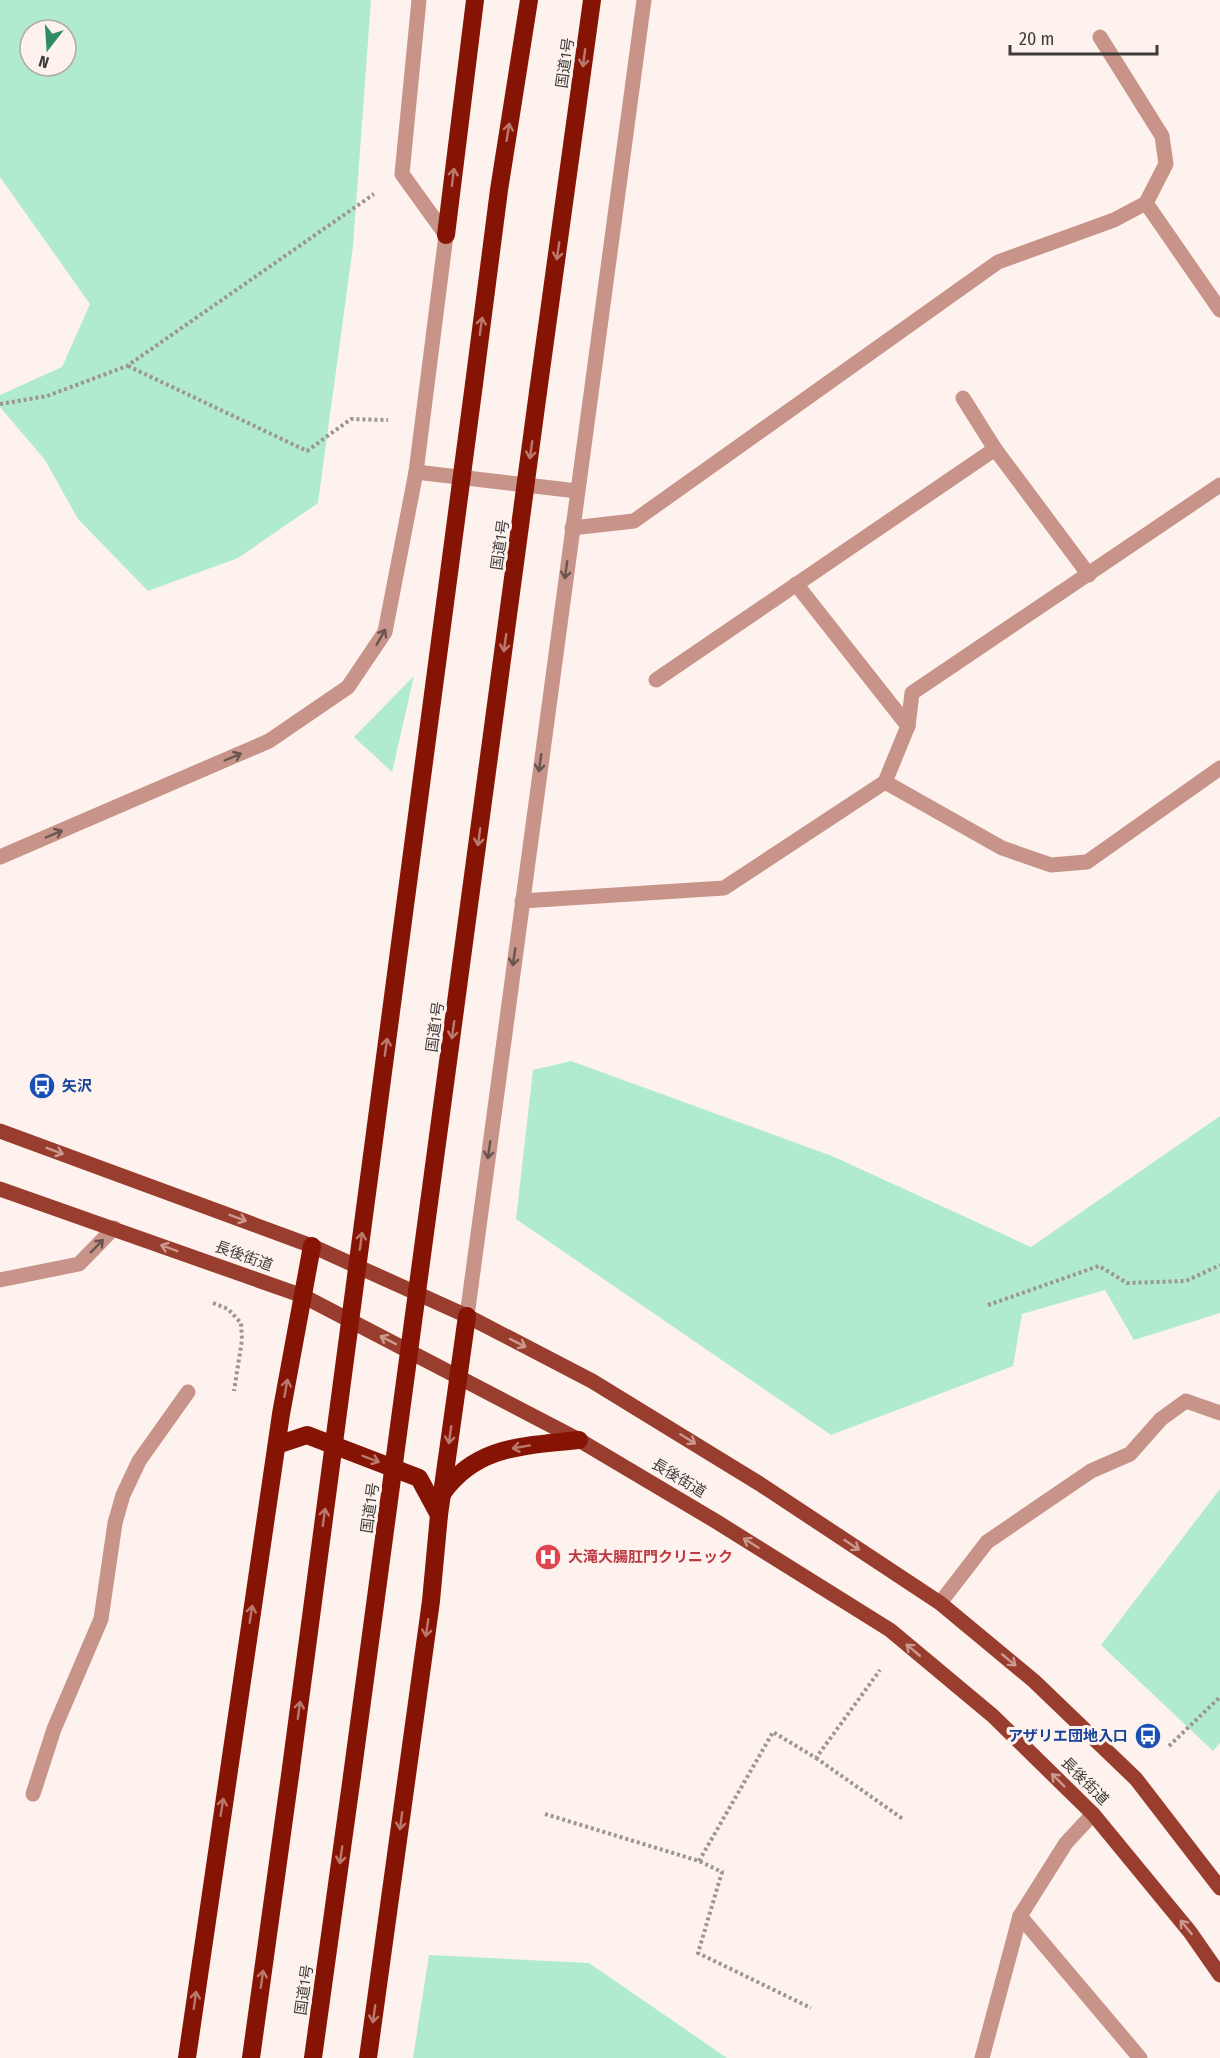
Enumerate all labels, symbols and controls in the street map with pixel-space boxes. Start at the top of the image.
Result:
north arrow [18,18,78,78]
scale bar [1010,18,1157,56]
text: 20 m [1019,28,1054,50]
street label: 国道1号 [553,37,577,89]
one-way arrow [578,48,589,67]
text: N [36,51,51,72]
one-way arrow [503,123,514,143]
one-way arrow [448,167,459,187]
one-way arrow [552,241,563,261]
one-way arrow [476,316,487,336]
one-way arrow [525,440,536,460]
street label: 国道1号 [488,519,512,571]
one-way arrow [561,560,572,580]
one-way arrow [375,629,387,646]
one-way arrow [499,633,510,653]
one-way arrow [223,750,241,762]
one-way arrow [535,753,546,773]
one-way arrow [473,826,484,846]
one-way arrow [44,828,62,839]
one-way arrow [509,946,520,966]
street label: 国道1号 [423,1001,447,1053]
one-way arrow [447,1020,458,1039]
one-way arrow [381,1038,392,1058]
bus stop icon: 矢沢 [27,1071,57,1101]
place label: 矢沢 [62,1077,92,1095]
one-way arrow [483,1140,494,1159]
one-way arrow [45,1146,64,1157]
one-way arrow [228,1214,247,1225]
one-way arrow [355,1231,366,1251]
street label: 長後街道 [213,1237,275,1275]
one-way arrow [89,1239,103,1254]
one-way arrow [160,1241,179,1252]
one-way arrow [379,1334,397,1345]
one-way arrow [509,1337,527,1349]
one-way arrow [281,1378,292,1398]
one-way arrow [445,1424,456,1444]
one-way arrow [679,1433,696,1446]
one-way arrow [512,1442,532,1453]
one-way arrow [361,1455,380,1466]
street label: 長後街道 [649,1455,709,1501]
street label: 国道1号 [358,1482,382,1534]
one-way arrow [319,1508,330,1528]
one-way arrow [742,1536,759,1549]
one-way arrow [843,1539,859,1551]
hospital icon: 大滝大腸肛門クリニック [533,1542,563,1572]
place label: 大滝大腸肛門クリニック [568,1548,733,1566]
one-way arrow [246,1605,257,1625]
one-way arrow [422,1618,433,1638]
one-way arrow [905,1643,921,1656]
one-way arrow [1000,1653,1016,1666]
one-way arrow [293,1701,304,1721]
bus stop icon: アザリエ団地入口 [1133,1721,1163,1751]
place label: アザリエ団地入口 [1008,1727,1128,1745]
street label: 長後街道 [1057,1753,1113,1809]
one-way arrow [1051,1772,1066,1787]
one-way arrow [217,1798,228,1817]
one-way arrow [395,1811,406,1831]
one-way arrow [336,1844,347,1864]
one-way arrow [1179,1919,1192,1935]
street label: 国道1号 [292,1964,316,2016]
one-way arrow [256,1970,267,1990]
one-way arrow [189,1991,200,2010]
one-way arrow [369,2004,380,2024]

